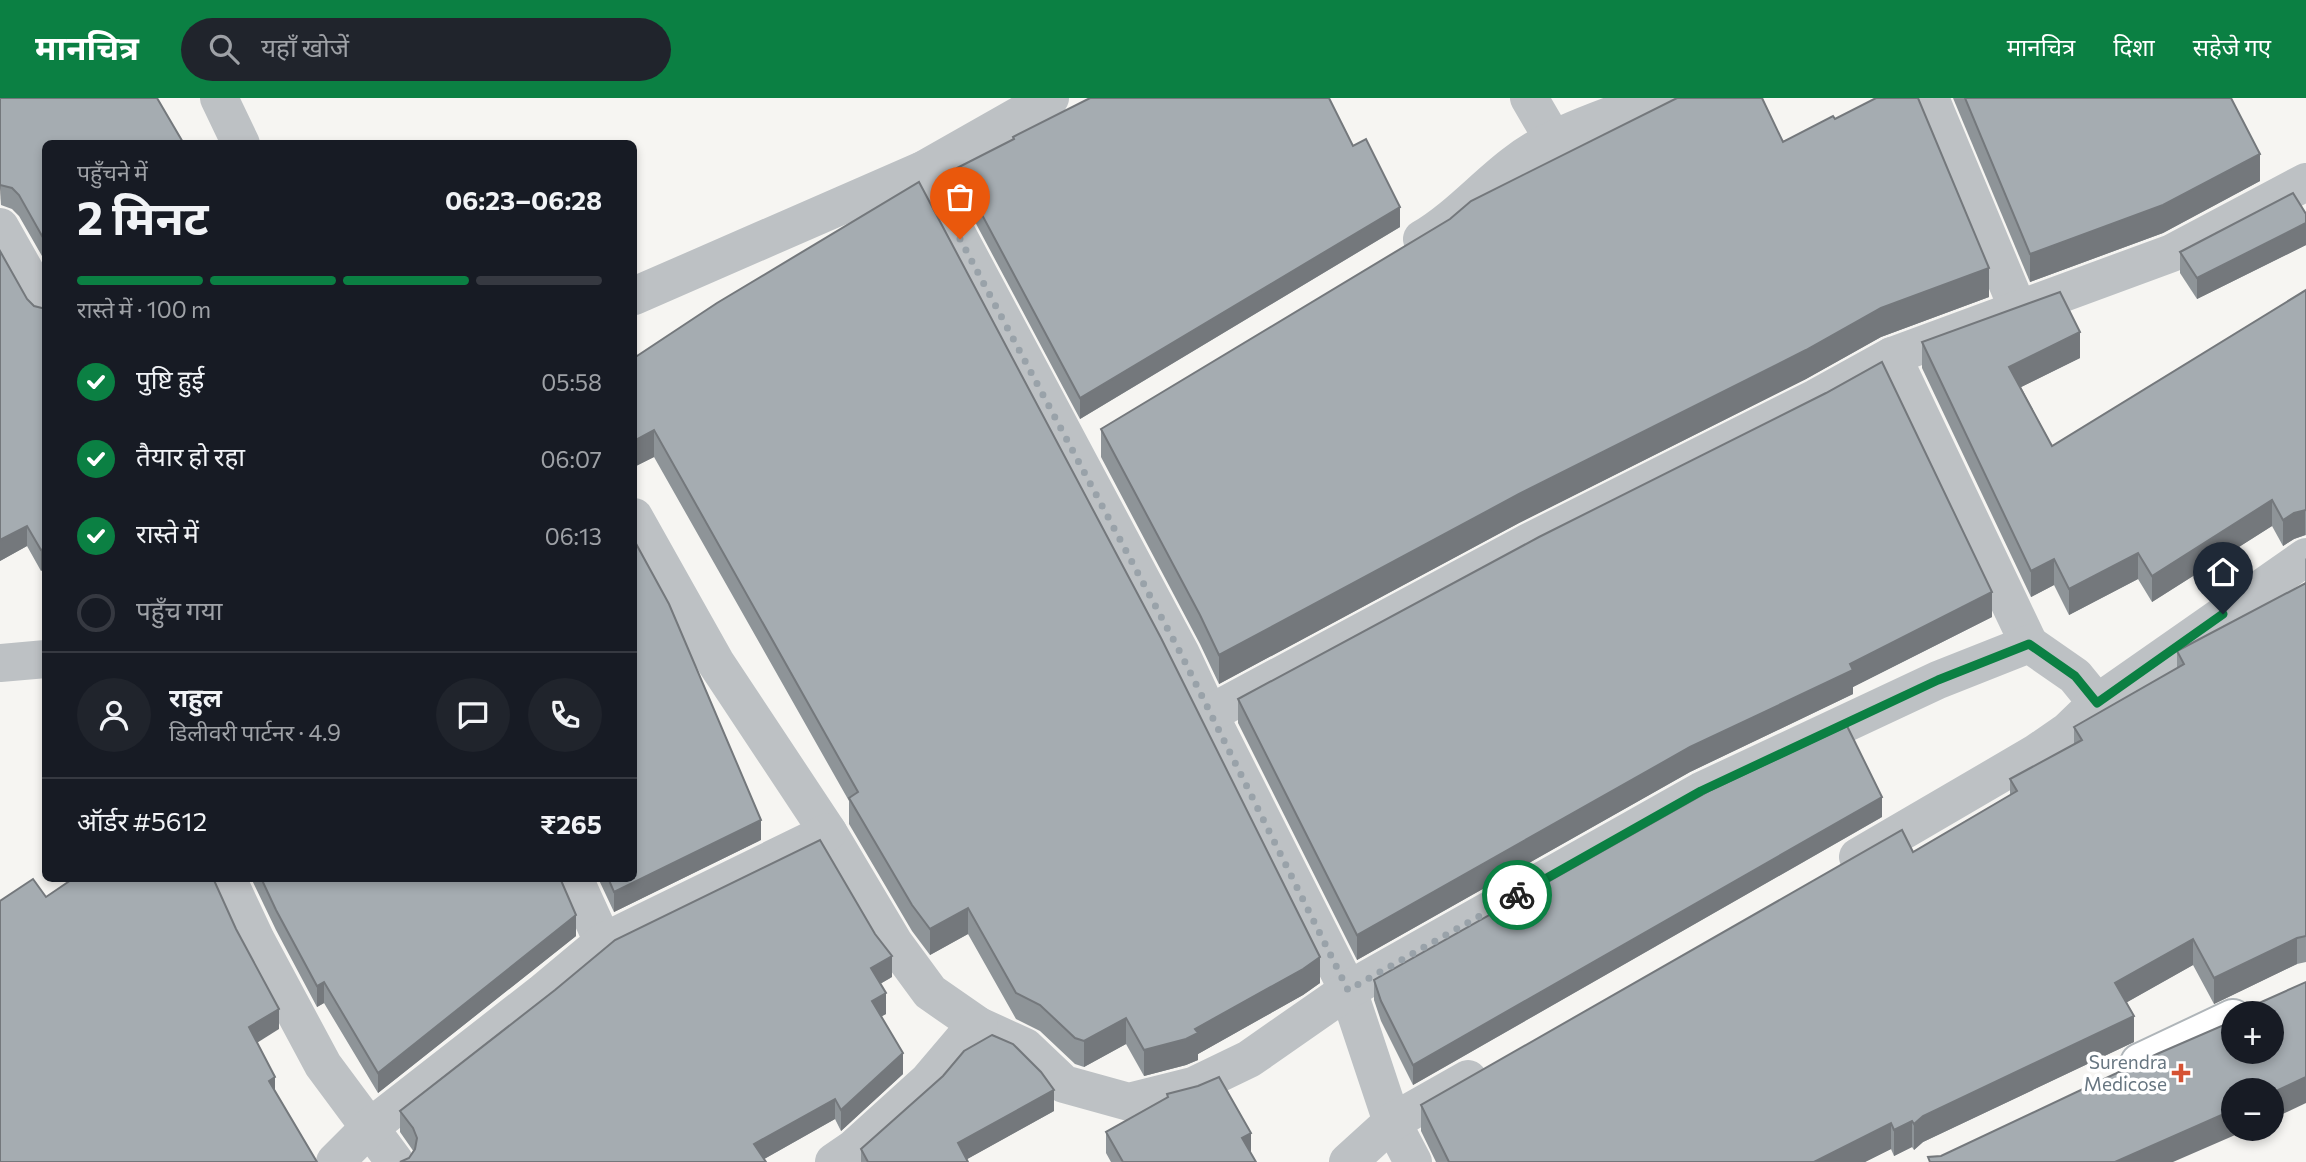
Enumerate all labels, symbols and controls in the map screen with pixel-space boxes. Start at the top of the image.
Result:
search box [181,18,671,81]
text: मानचित्र [35,26,139,67]
icon: search [205,30,243,68]
text: यहाँ खोजें [261,31,349,62]
text: मानचित्र [2007,32,2075,61]
text: दिशा [2113,32,2155,61]
text: सहेजे गए [2193,32,2271,61]
text: पहुँचने में [77,158,148,186]
pin [930,167,990,239]
icon: bag [941,178,979,216]
text: 06:23–06:28 [445,184,602,215]
text: 2 मिनट [77,188,209,244]
text: रास्ते में · 100 m [77,295,211,323]
icon: check [77,363,115,401]
text: पुष्टि हुई [136,363,204,394]
text: 05:58 [541,368,602,396]
icon: check [77,440,115,478]
text: तैयार हो रहा [136,440,245,471]
text: 06:07 [541,445,602,473]
icon: check [77,517,115,555]
text: रास्ते में [136,517,199,548]
text: 06:13 [545,522,602,550]
pin [2193,542,2253,614]
icon: home [2204,553,2242,591]
text: पहुँच गया [136,594,223,625]
button: person [77,678,151,752]
button: chat [436,678,510,752]
button: phone [528,678,602,752]
text: राहुल [169,681,222,712]
text: डिलीवरी पार्टनर · 4.9 [169,718,341,746]
text: ऑर्डर #5612 [77,805,207,836]
text: ₹265 [540,808,602,839]
courier [1482,860,1552,930]
icon: bike [1498,876,1536,914]
map controls [2221,1001,2284,1141]
button: + [2221,1001,2284,1064]
place label: Surendra Medicose [2084,1050,2167,1095]
marker: Surendra Medicose [2173,1065,2189,1081]
button: − [2221,1078,2284,1141]

